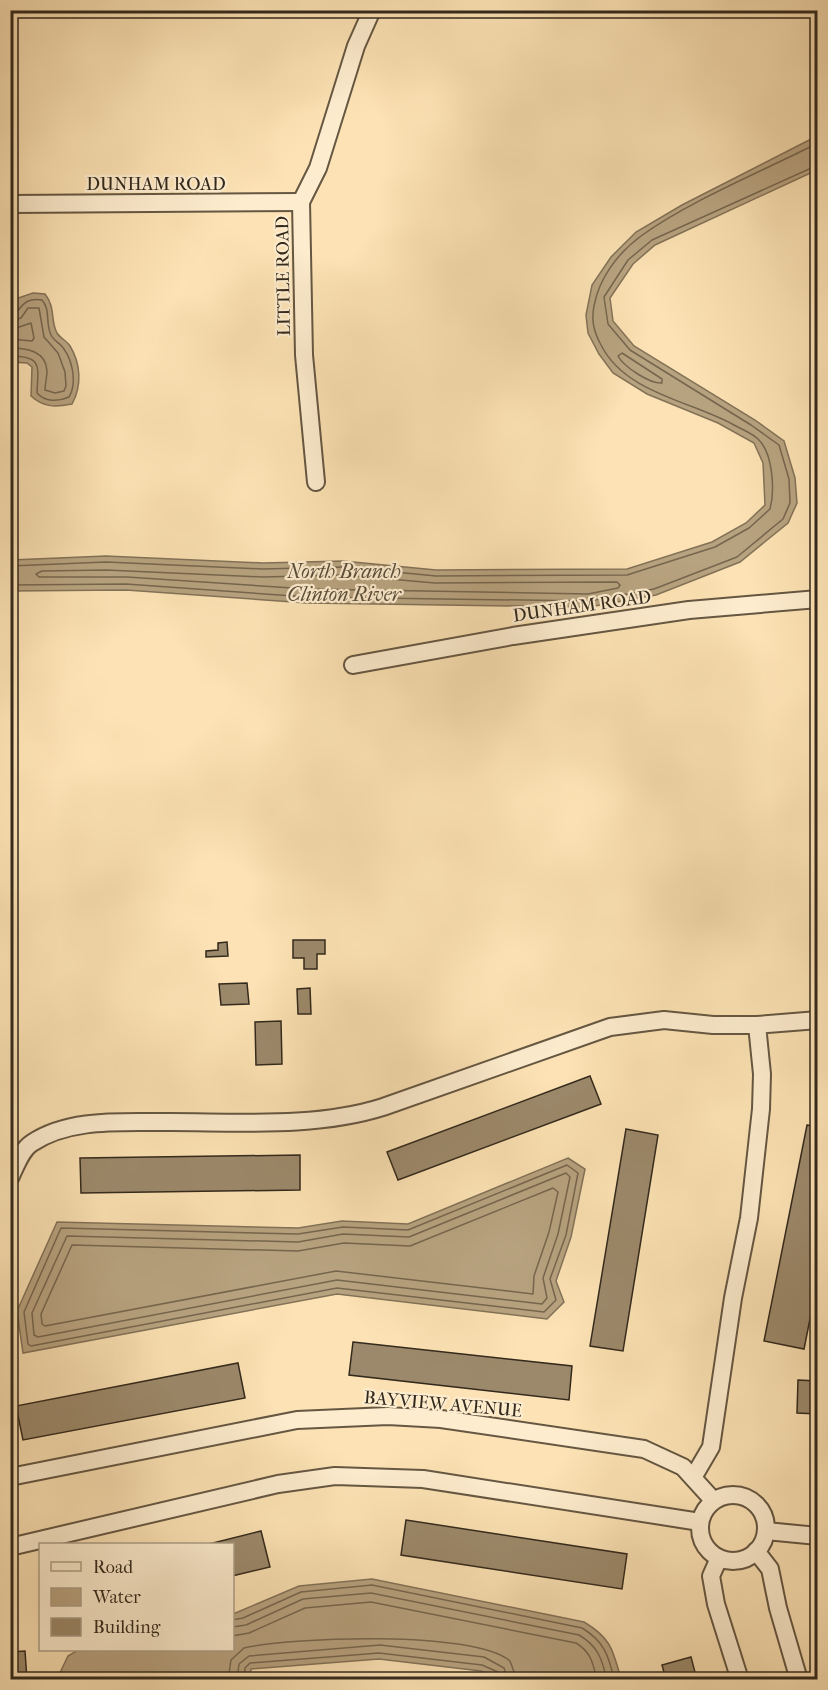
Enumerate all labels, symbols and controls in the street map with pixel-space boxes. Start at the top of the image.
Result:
street label: DUNHAM ROAD [86,174,226,195]
street label: LITTLE ROAD [272,216,295,336]
water label: North Branch Clinton River [286,560,403,606]
street label: DUNHAM ROAD [512,586,653,627]
street label: BAYVIEW AVENUE [363,1387,523,1422]
legend [39,1543,234,1651]
text: Road [93,1557,133,1578]
text: Water [92,1587,141,1608]
text: Building [93,1617,161,1638]

